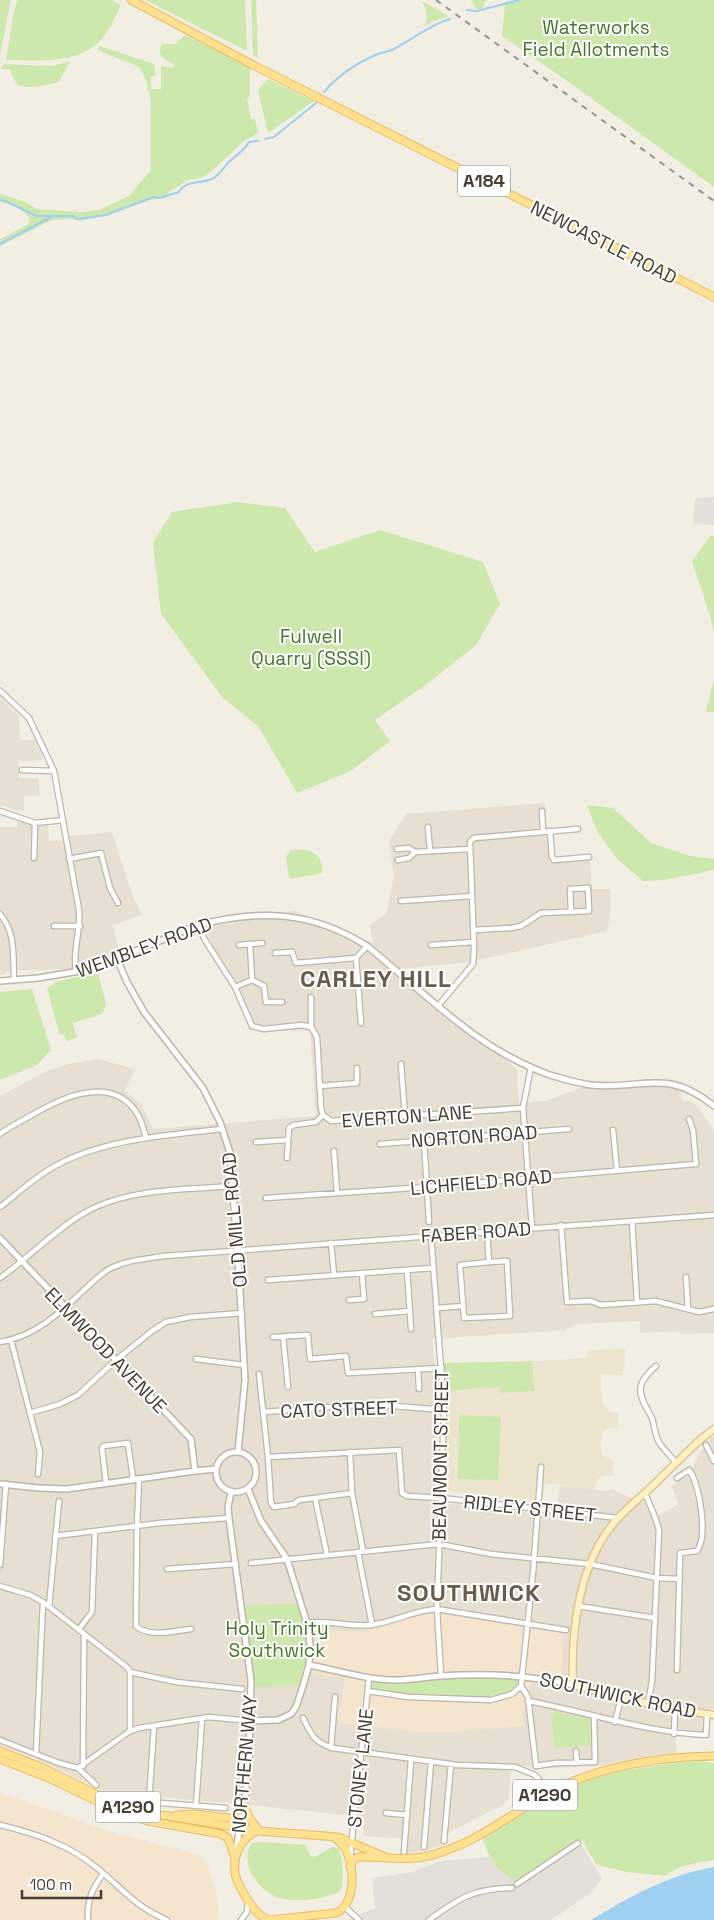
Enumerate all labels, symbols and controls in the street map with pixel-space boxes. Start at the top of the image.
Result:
park label: Waterworks Field Allotments [523,15,669,62]
road number: A184 [458,166,510,197]
street label: NEWCASTLE ROAD [526,195,681,290]
park label: Fulwell Quarry (SSSI) [251,624,371,671]
street label: WEMBLEY ROAD [73,911,215,984]
district label: CARLEY HILL [300,963,452,994]
street label: EVERTON LANE [341,1099,473,1134]
street label: NORTON ROAD [410,1120,538,1153]
street label: OLD MILL ROAD [216,1151,253,1289]
street label: LICHFIELD ROAD [409,1164,553,1201]
street label: FABER ROAD [420,1216,532,1249]
street label: ELMWOOD AVENUE [39,1282,172,1419]
street label: BEAUMONT STREET [427,1369,454,1541]
street label: CATO STREET [280,1395,398,1424]
street label: RIDLEY STREET [462,1489,598,1528]
district label: SOUTHWICK [397,1577,541,1608]
park label: Holy Trinity Southwick [225,1616,329,1663]
street label: SOUTHWICK ROAD [537,1667,699,1724]
street label: NORTHERN WAY [226,1693,263,1834]
street label: STONEY LANE [342,1707,379,1829]
road number: A1290 [512,1780,578,1810]
road number: A1290 [96,1791,160,1822]
scale bar [22,1868,101,1900]
text: 100 m [30,1875,72,1894]

